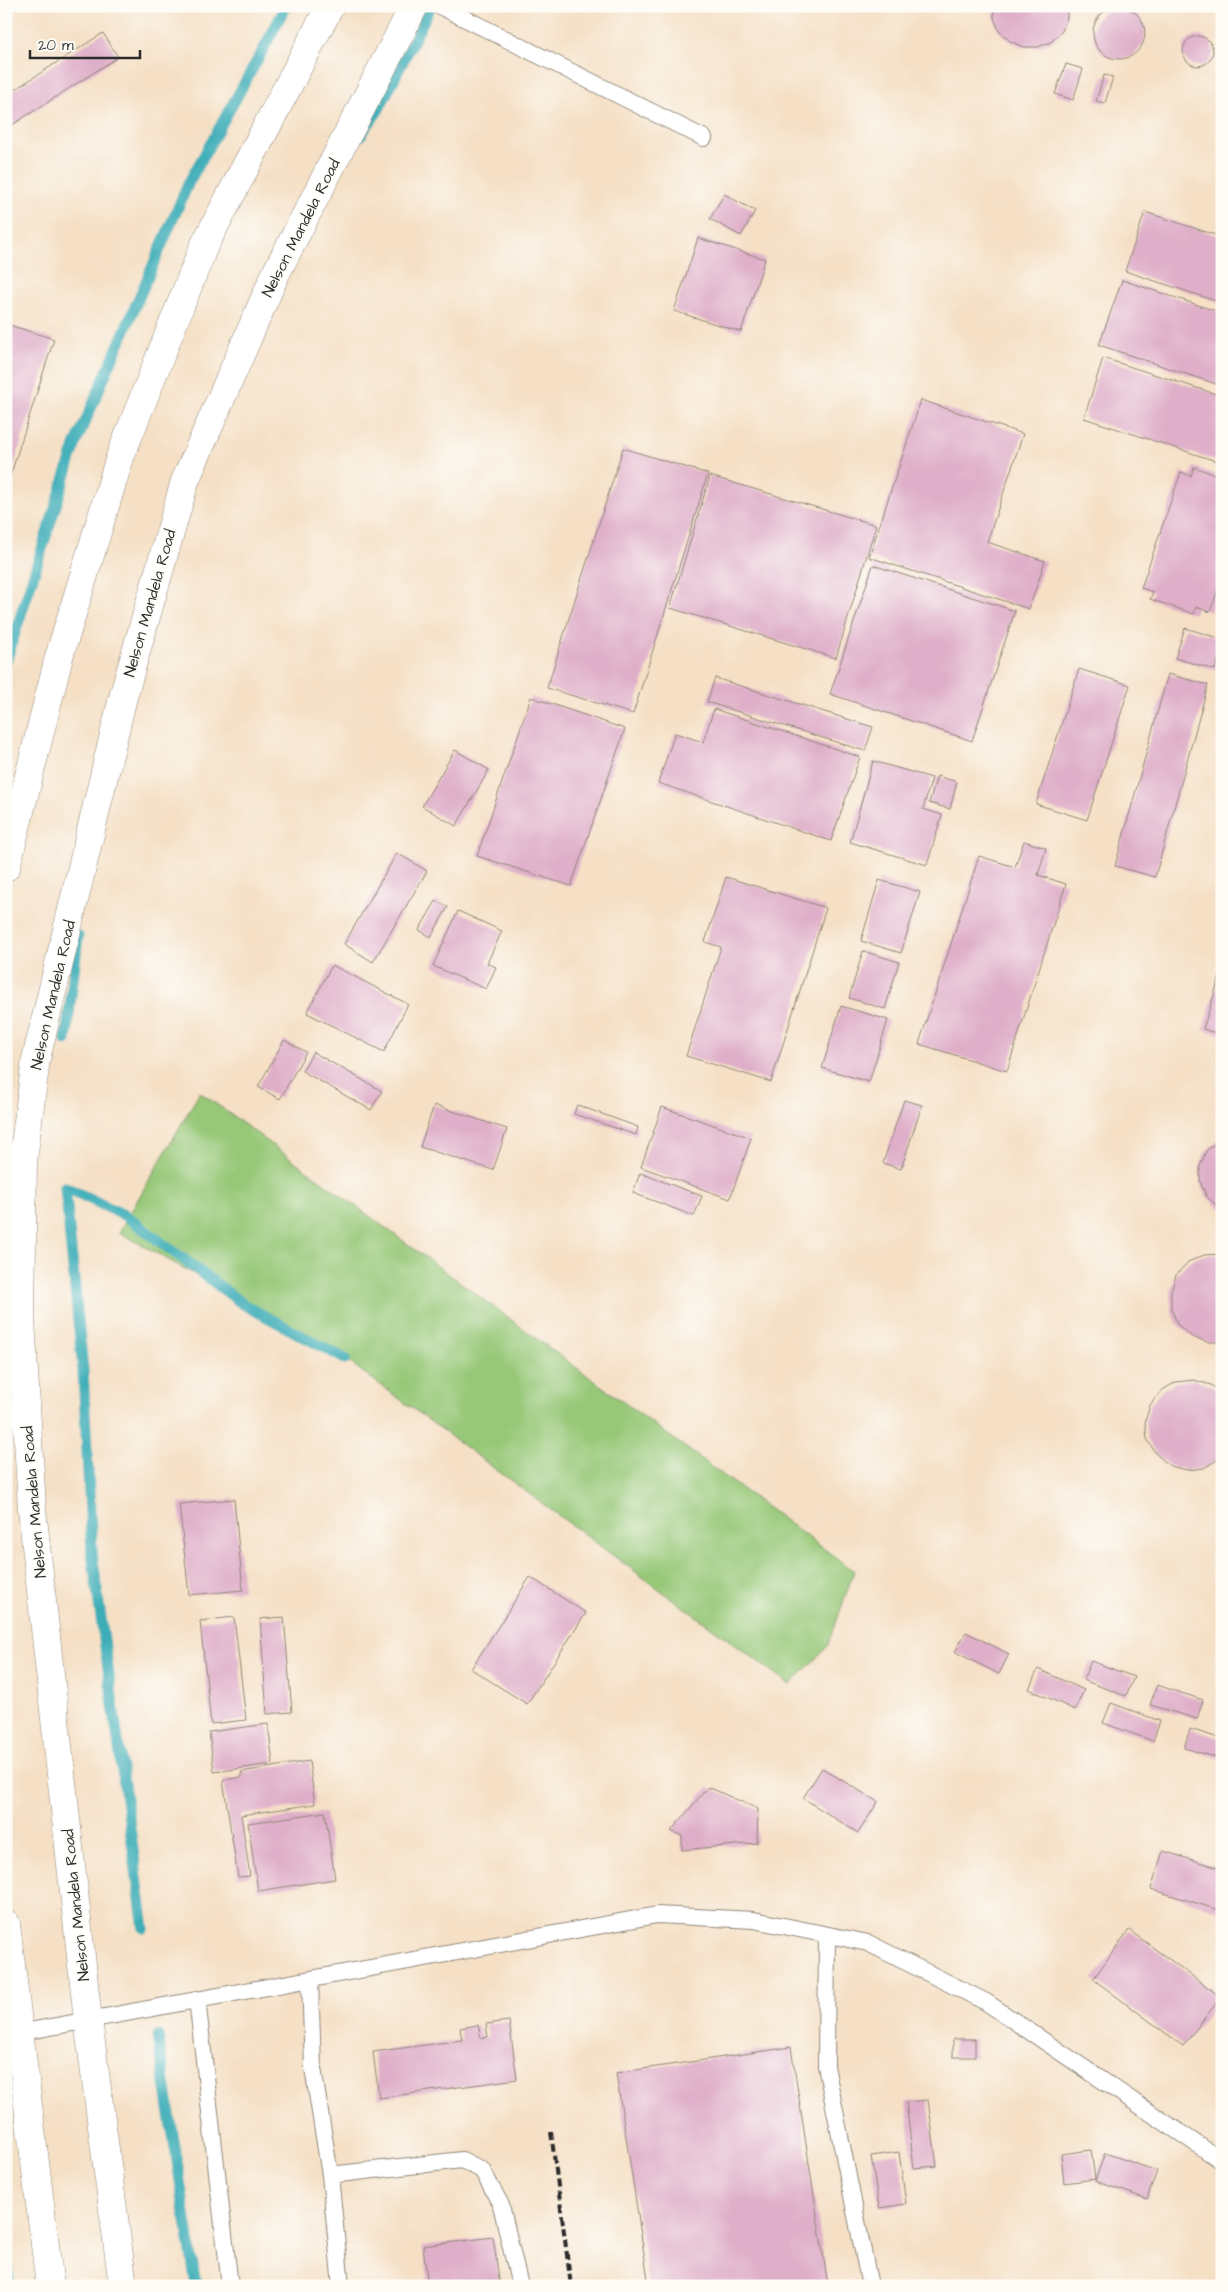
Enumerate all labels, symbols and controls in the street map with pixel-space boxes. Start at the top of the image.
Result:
scale bar [30,28,140,60]
text: 20 m [38,35,74,56]
street label: Nelson Mandela Road [257,155,345,301]
street label: Nelson Mandela Road [118,527,182,679]
street label: Nelson Mandela Road [25,918,81,1072]
street label: Nelson Mandela Road [16,1425,52,1579]
street label: Nelson Mandela Road [57,1828,95,1982]

